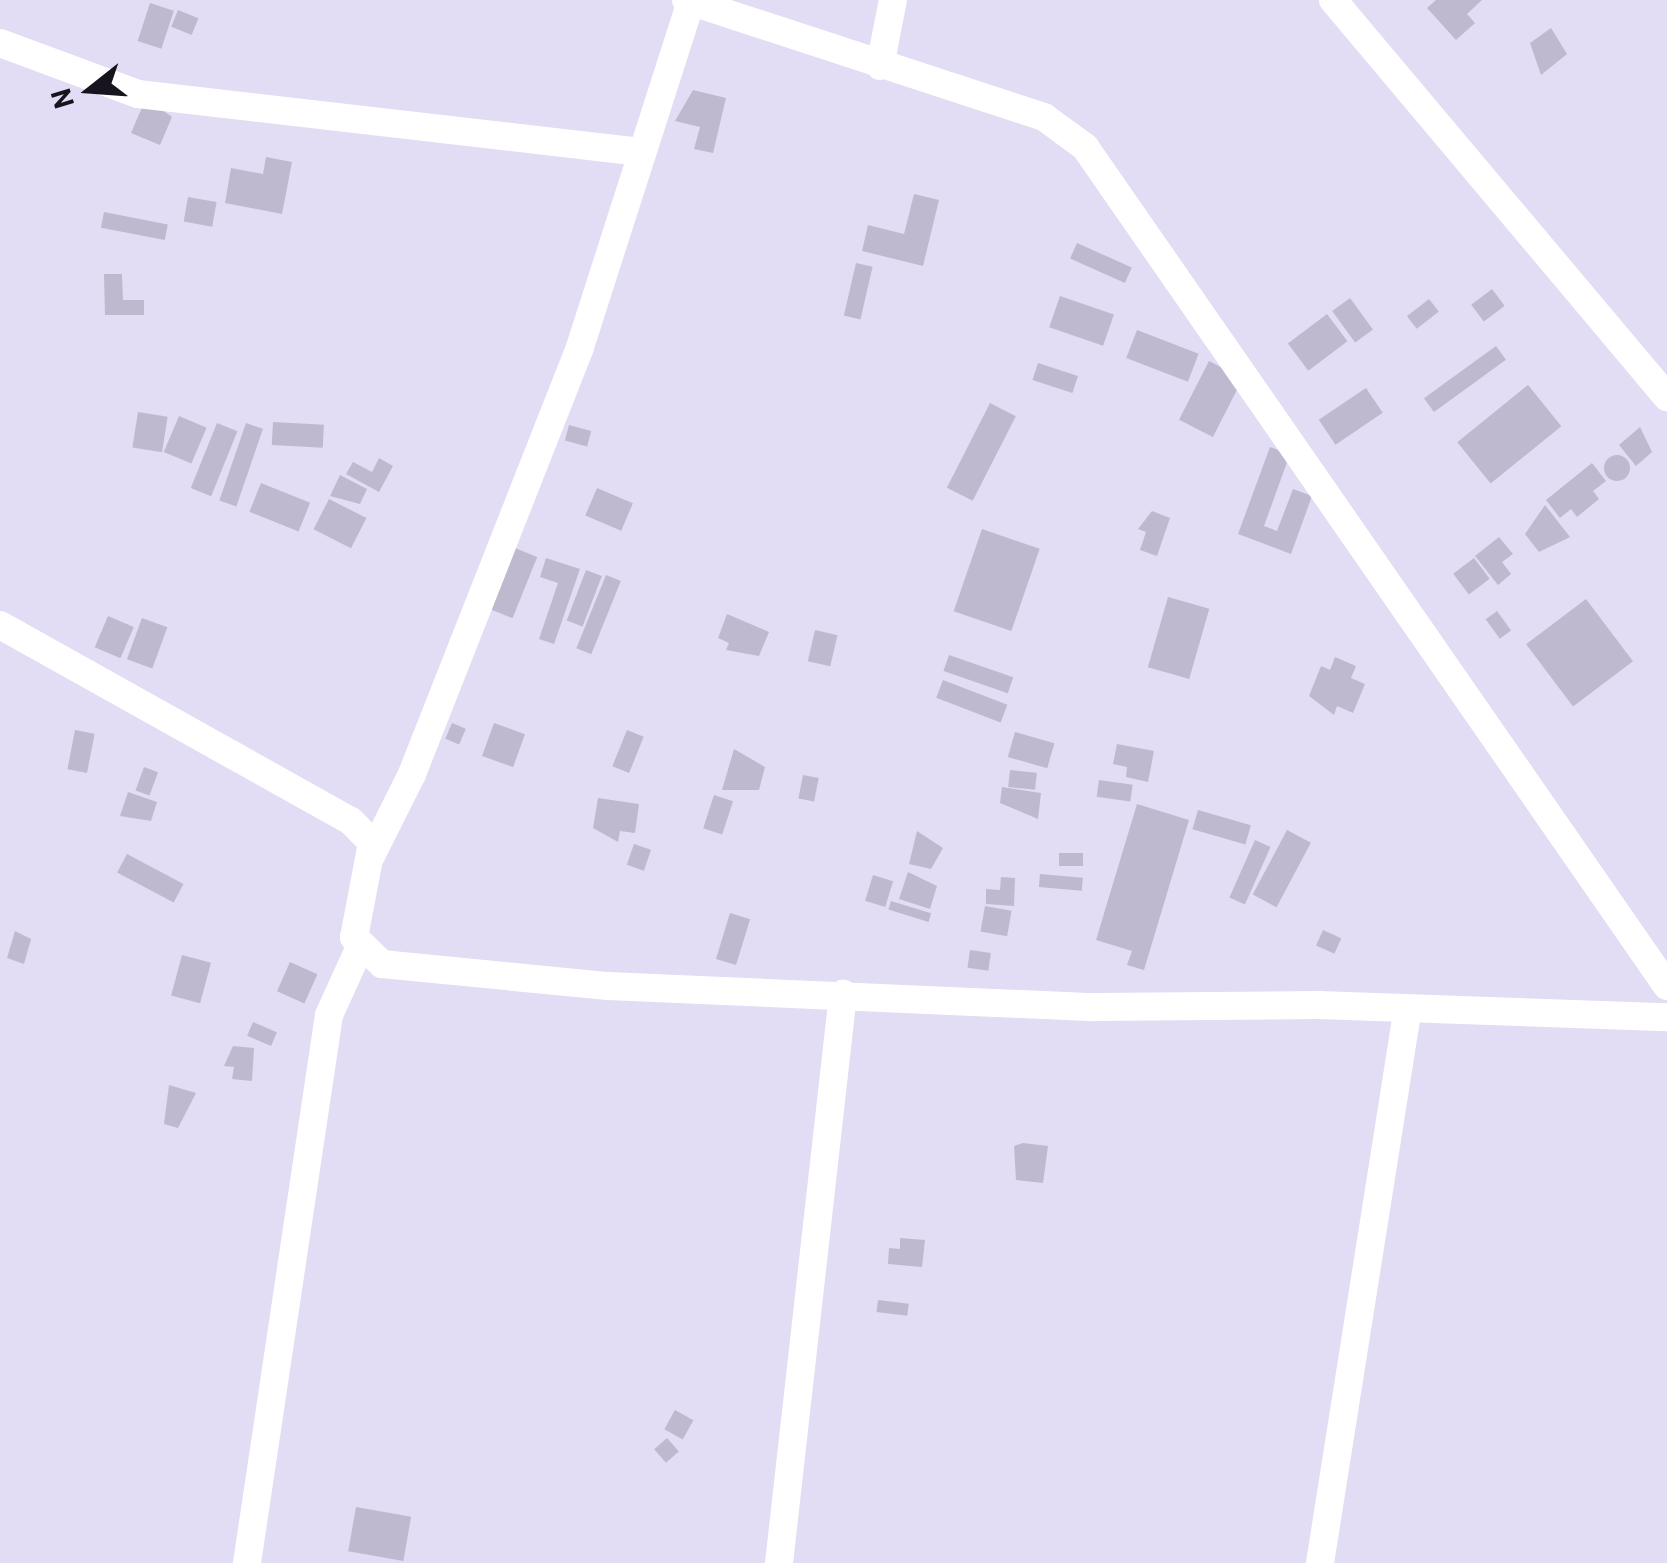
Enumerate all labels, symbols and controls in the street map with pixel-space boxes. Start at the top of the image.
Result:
north arrow [40,40,140,140]
text: N [42,85,80,113]

